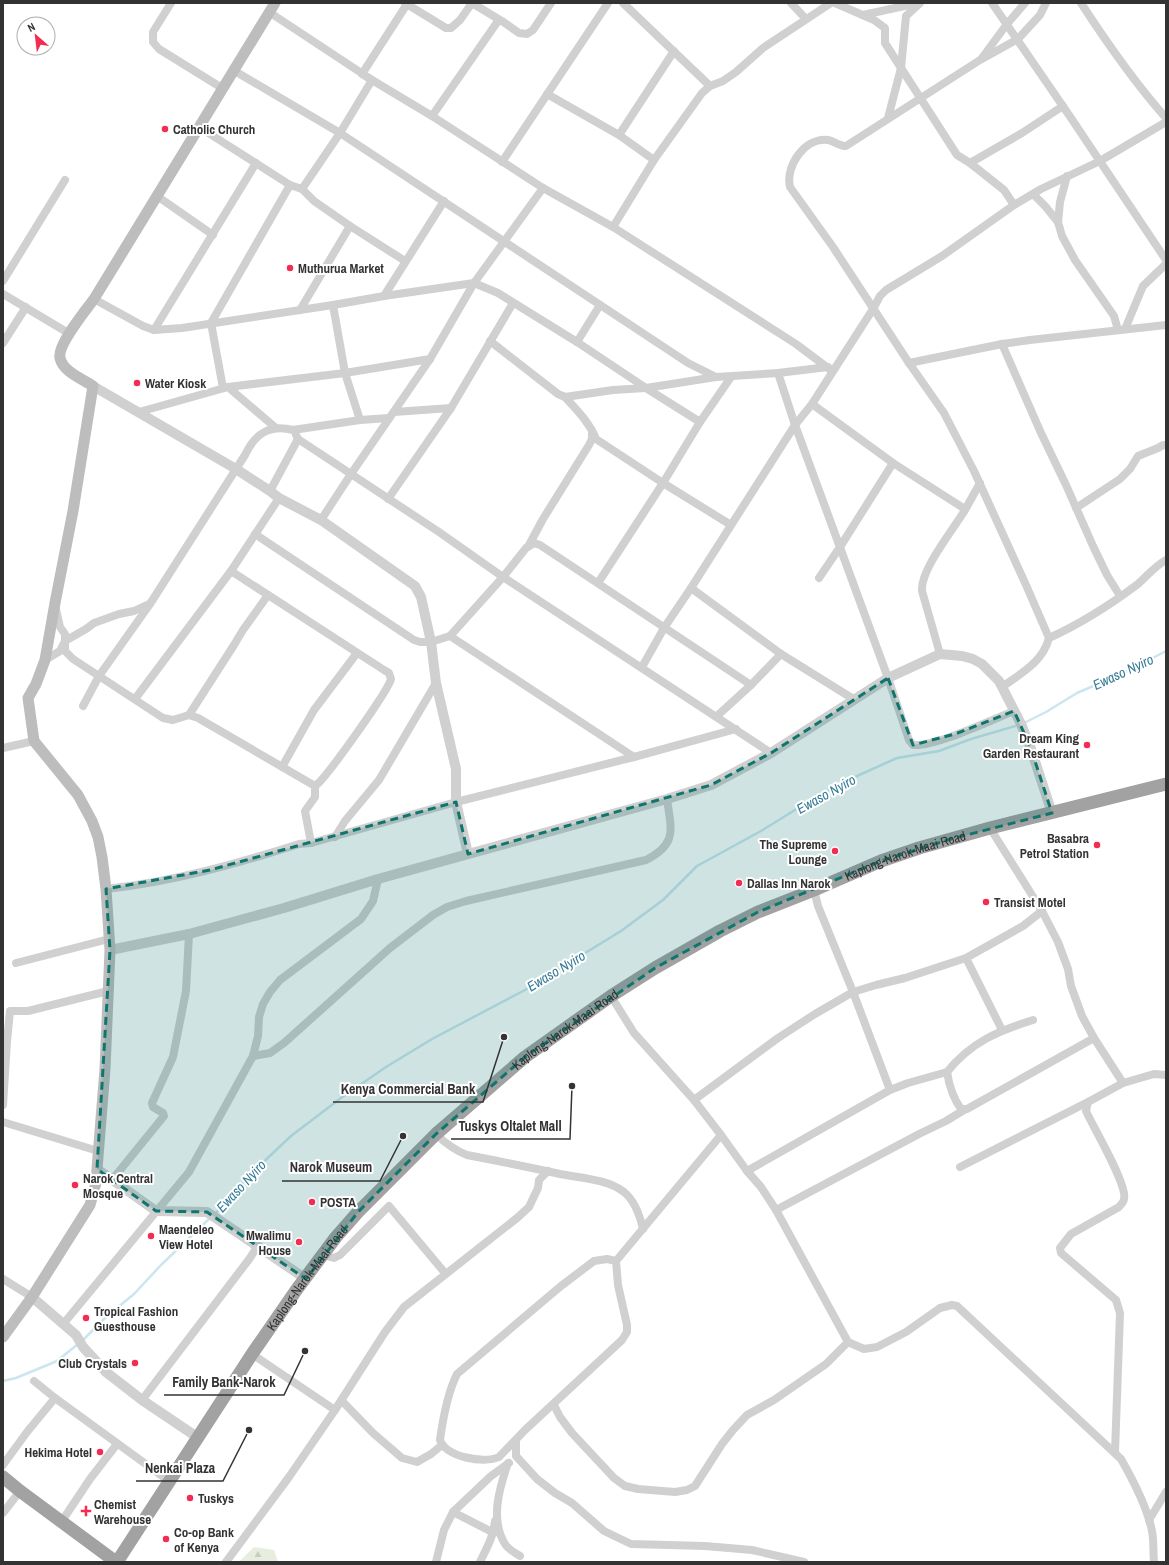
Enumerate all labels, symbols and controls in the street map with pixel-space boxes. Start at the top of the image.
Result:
north arrow [16,16,56,56]
text: N [25,19,37,35]
place label: Catholic Church [173,121,255,138]
marker: Catholic Church [160,124,170,134]
place label: Muthurua Market [298,260,384,277]
marker: Muthurua Market [285,263,295,273]
place label: Water Kiosk [145,375,206,392]
marker: Water Kiosk [132,378,142,388]
water label: Ewaso Nyiro [1090,650,1156,694]
place label: Dream King Garden Restaurant [983,730,1079,762]
marker: Dream King Garden Restaurant [1082,740,1092,750]
water label: Ewaso Nyiro [793,770,859,818]
street label: Kaplong-Narok-Maai Road [842,827,968,885]
place label: Basabra Petrol Station [1020,830,1089,862]
place label: The Supreme Lounge [759,836,827,868]
marker: Basabra Petrol Station [1092,840,1102,850]
marker: The Supreme Lounge [830,846,840,856]
place label: Dallas Inn Narok [747,875,831,892]
marker: Dallas Inn Narok [734,878,744,888]
place label: Transist Motel [994,894,1066,911]
marker: Transist Motel [981,897,991,907]
water label: Ewaso Nyiro [523,947,589,995]
street label: Kaplong-Narok-Maai Road [509,986,622,1074]
callout: Kenya Commercial Bank [333,1076,483,1102]
text: Kenya Commercial Bank [341,1080,476,1098]
callout: Tuskys Oltalet Mall [451,1113,570,1139]
text: Tuskys Oltalet Mall [458,1117,562,1135]
callout: Narok Museum [282,1155,380,1181]
water label: Ewaso Nyiro [212,1156,270,1216]
text: Narok Museum [290,1158,372,1176]
place label: Narok Central Mosque [83,1170,153,1202]
marker: Narok Central Mosque [70,1180,80,1190]
place label: POSTA [320,1194,356,1211]
marker: POSTA [307,1197,317,1207]
place label: Maendeleo View Hotel [159,1221,214,1253]
street label: Kaplong-Narok-Maai Road [263,1222,352,1334]
place label: Mwalimu House [246,1227,291,1259]
marker: Maendeleo View Hotel [146,1231,156,1241]
marker: Mwalimu House [294,1237,304,1247]
place label: Tropical Fashion Guesthouse [94,1303,178,1335]
marker: Tropical Fashion Guesthouse [81,1313,91,1323]
place label: Club Crystals [58,1355,127,1372]
marker: Club Crystals [130,1358,140,1368]
callout: Family Bank-Narok [164,1369,284,1395]
text: Family Bank-Narok [172,1373,276,1391]
place label: Hekima Hotel [24,1444,92,1461]
marker: Hekima Hotel [95,1447,105,1457]
callout: Nenkai Plaza [136,1455,223,1481]
text: Nenkai Plaza [145,1459,216,1477]
place label: Tuskys [198,1490,234,1507]
marker: Tuskys [185,1493,195,1503]
place label: Chemist Warehouse [94,1496,151,1528]
marker: Chemist Warehouse [81,1506,91,1516]
place label: Co-op Bank of Kenya [174,1524,234,1556]
marker: Co-op Bank of Kenya [161,1534,171,1544]

